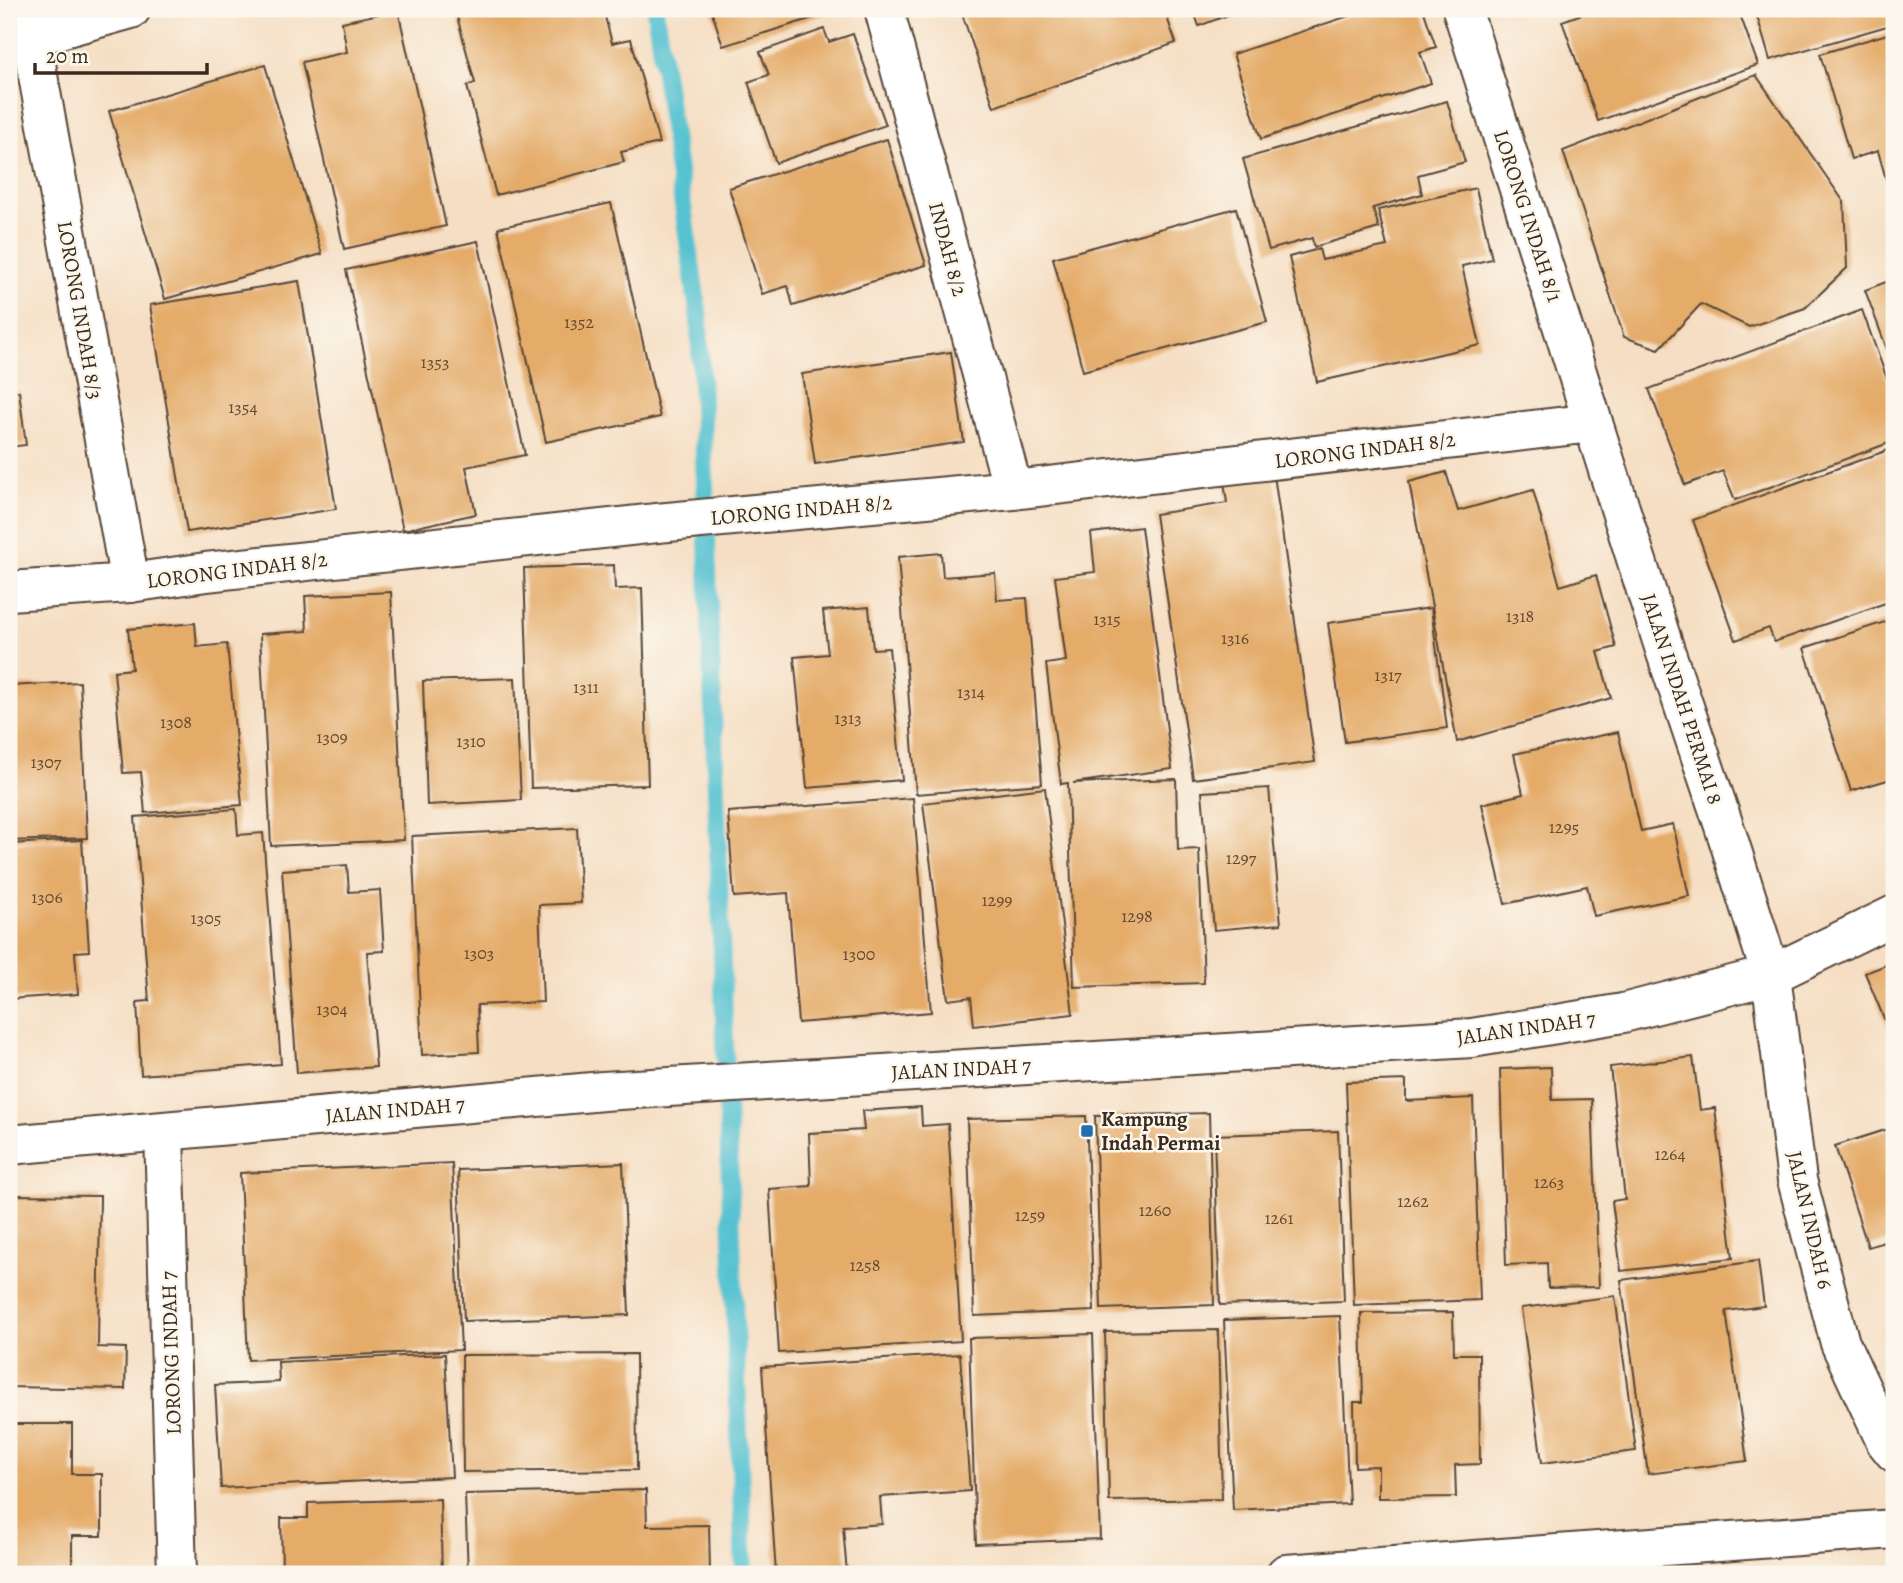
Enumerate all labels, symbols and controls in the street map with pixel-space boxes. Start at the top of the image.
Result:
scale bar [35,32,206,76]
text: 20 m [46,42,89,70]
street label: LORONG INDAH 8/1 [1487,126,1569,306]
street label: INDAH 8/2 [922,199,974,299]
street label: LORONG INDAH 8/3 [51,218,109,402]
house number: 1352 [564,310,594,334]
house number: 1353 [421,350,449,374]
house number: 1354 [228,395,258,419]
street label: LORONG INDAH 8/2 [1273,425,1457,475]
street label: LORONG INDAH 8/2 [709,488,893,532]
street label: LORONG INDAH 8/2 [145,545,329,595]
street label: JALAN INDAH PERMAI 8 [1635,590,1729,808]
house number: 1318 [1506,604,1534,628]
house number: 1315 [1093,607,1121,631]
house number: 1316 [1221,626,1249,650]
house number: 1317 [1374,663,1402,687]
house number: 1311 [573,675,599,699]
house number: 1314 [957,680,985,704]
house number: 1313 [834,706,862,730]
house number: 1308 [160,710,192,734]
house number: 1309 [316,725,348,749]
house number: 1310 [456,729,486,753]
house number: 1307 [31,750,62,774]
house number: 1295 [1549,815,1579,839]
house number: 1297 [1226,846,1257,870]
house number: 1306 [31,885,63,909]
house number: 1299 [981,888,1013,912]
house number: 1298 [1121,904,1153,928]
house number: 1305 [191,906,221,930]
house number: 1303 [464,941,494,965]
house number: 1300 [843,942,875,966]
house number: 1304 [316,997,348,1021]
street label: JALAN INDAH 7 [1455,1004,1597,1052]
street label: JALAN INDAH 7 [890,1051,1032,1087]
street label: JALAN INDAH 7 [324,1090,466,1130]
place label: Kampung Indah Permai [1101,1105,1220,1157]
marker: Kampung Indah Permai [1079,1123,1095,1139]
house number: 1264 [1654,1142,1686,1166]
street label: JALAN INDAH 6 [1781,1148,1840,1292]
house number: 1263 [1534,1170,1564,1194]
house number: 1262 [1397,1189,1429,1213]
house number: 1260 [1139,1198,1171,1222]
house number: 1259 [1015,1203,1045,1227]
house number: 1261 [1264,1206,1294,1230]
house number: 1258 [849,1253,881,1277]
street label: LORONG INDAH 7 [154,1270,188,1435]

